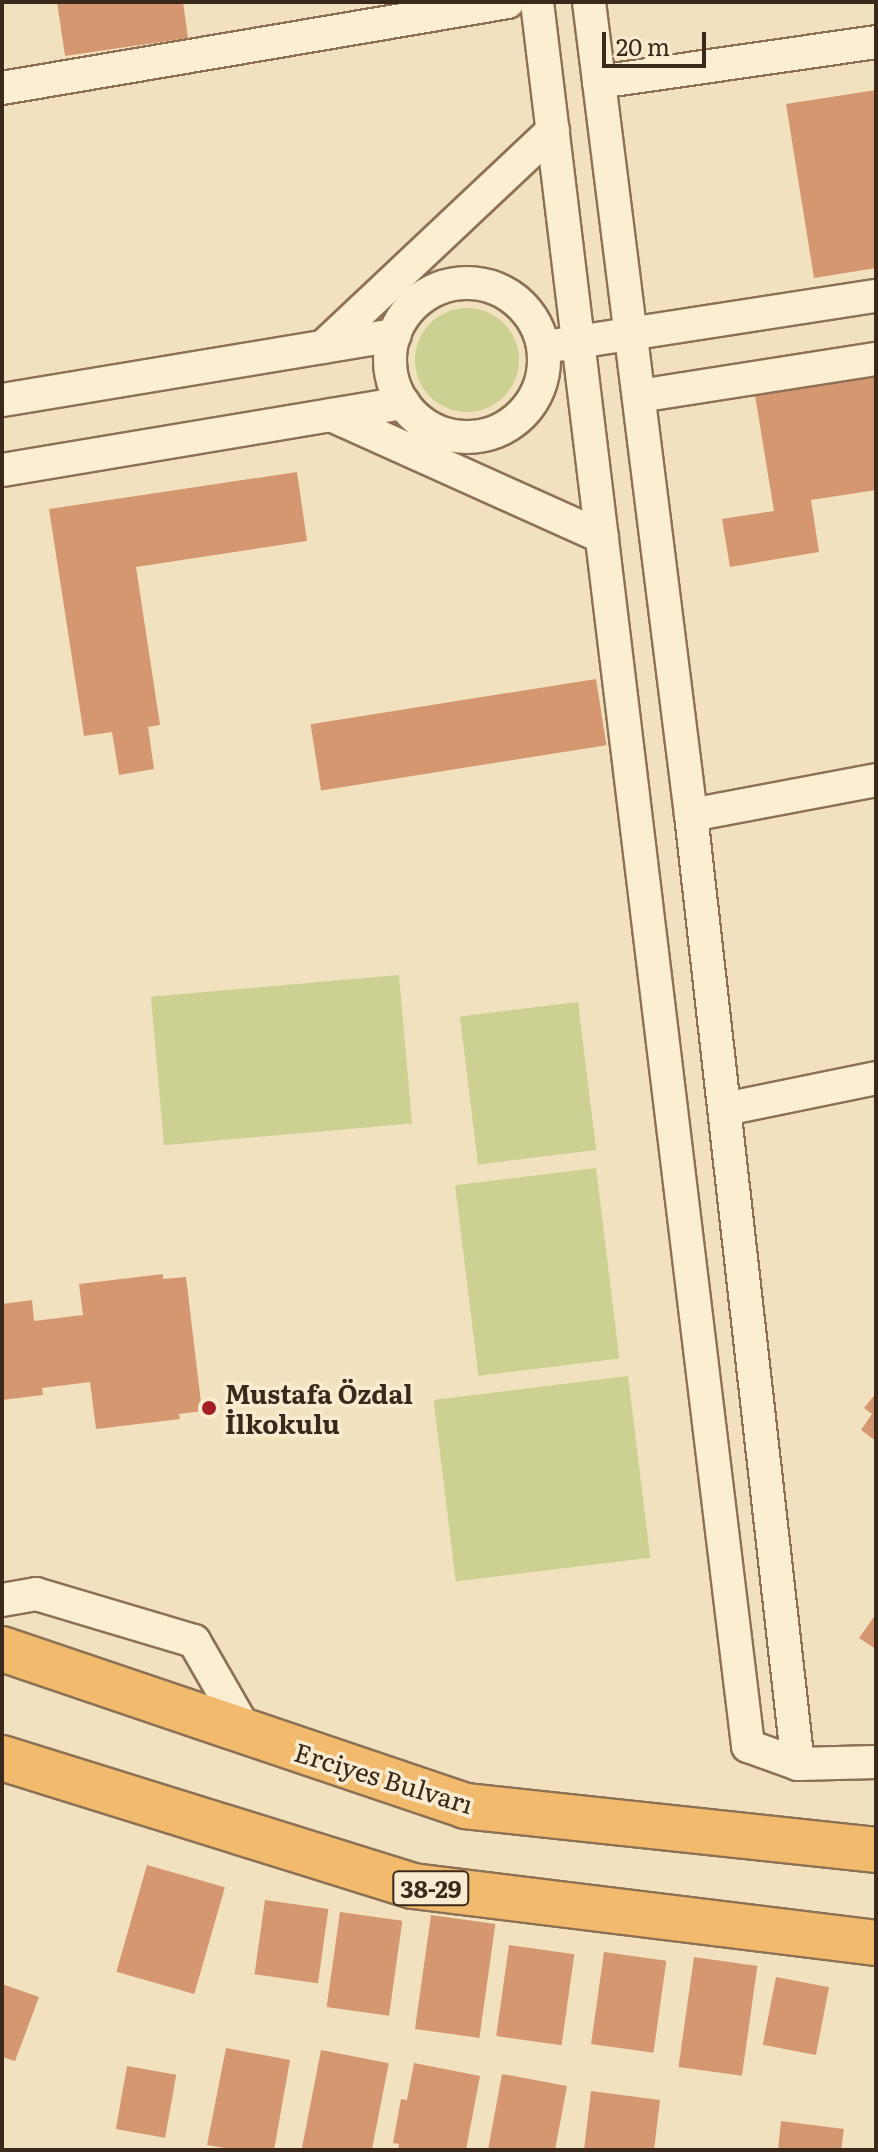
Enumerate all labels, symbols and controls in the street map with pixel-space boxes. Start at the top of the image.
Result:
scale bar [606,16,710,66]
text: 20 m [616,28,670,63]
place label: Mustafa Özdal İlkokulu [225,1377,413,1438]
marker: Mustafa Özdal İlkokulu [200,1399,218,1417]
street label: Erciyes Bulvarı [291,1735,477,1819]
road number: 38-29 [391,1868,471,1908]

